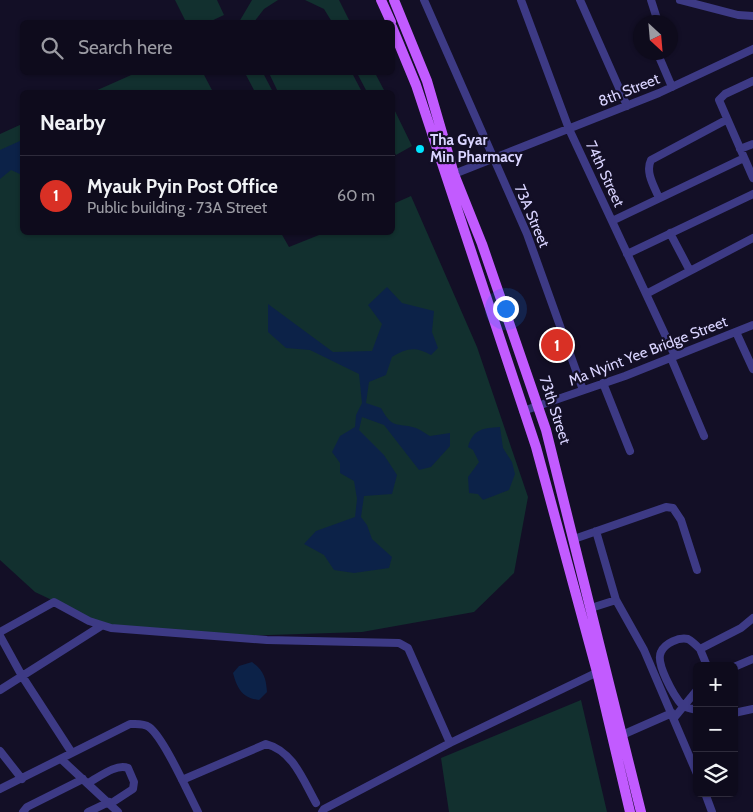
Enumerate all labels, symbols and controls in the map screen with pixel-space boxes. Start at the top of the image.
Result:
north arrow [633,15,678,60]
search box [20,20,395,75]
icon: search [38,34,66,62]
text: Search here [78,36,172,59]
street label: 8th Street [596,70,662,110]
text: Nearby [40,110,106,135]
place label: Tha Gyar Min Pharmacy [430,131,523,166]
street label: 74th Street [582,138,628,210]
marker: Tha Gyar Min Pharmacy [414,143,426,155]
text: Myauk Pyin Post Office [87,175,278,198]
street label: 73A Street [511,182,553,250]
text: 1 [53,186,59,205]
text: 60 m [337,186,375,205]
text: Public building · 73A Street [87,198,267,217]
your location [493,296,519,322]
street label: Ma Nyint Yee Bridge Street [566,312,730,390]
pin: 1 [541,326,573,364]
street label: 73th Street [536,374,574,446]
map controls [693,662,738,797]
button: + [693,662,738,707]
button: − [693,707,738,752]
button: layers [693,752,738,797]

